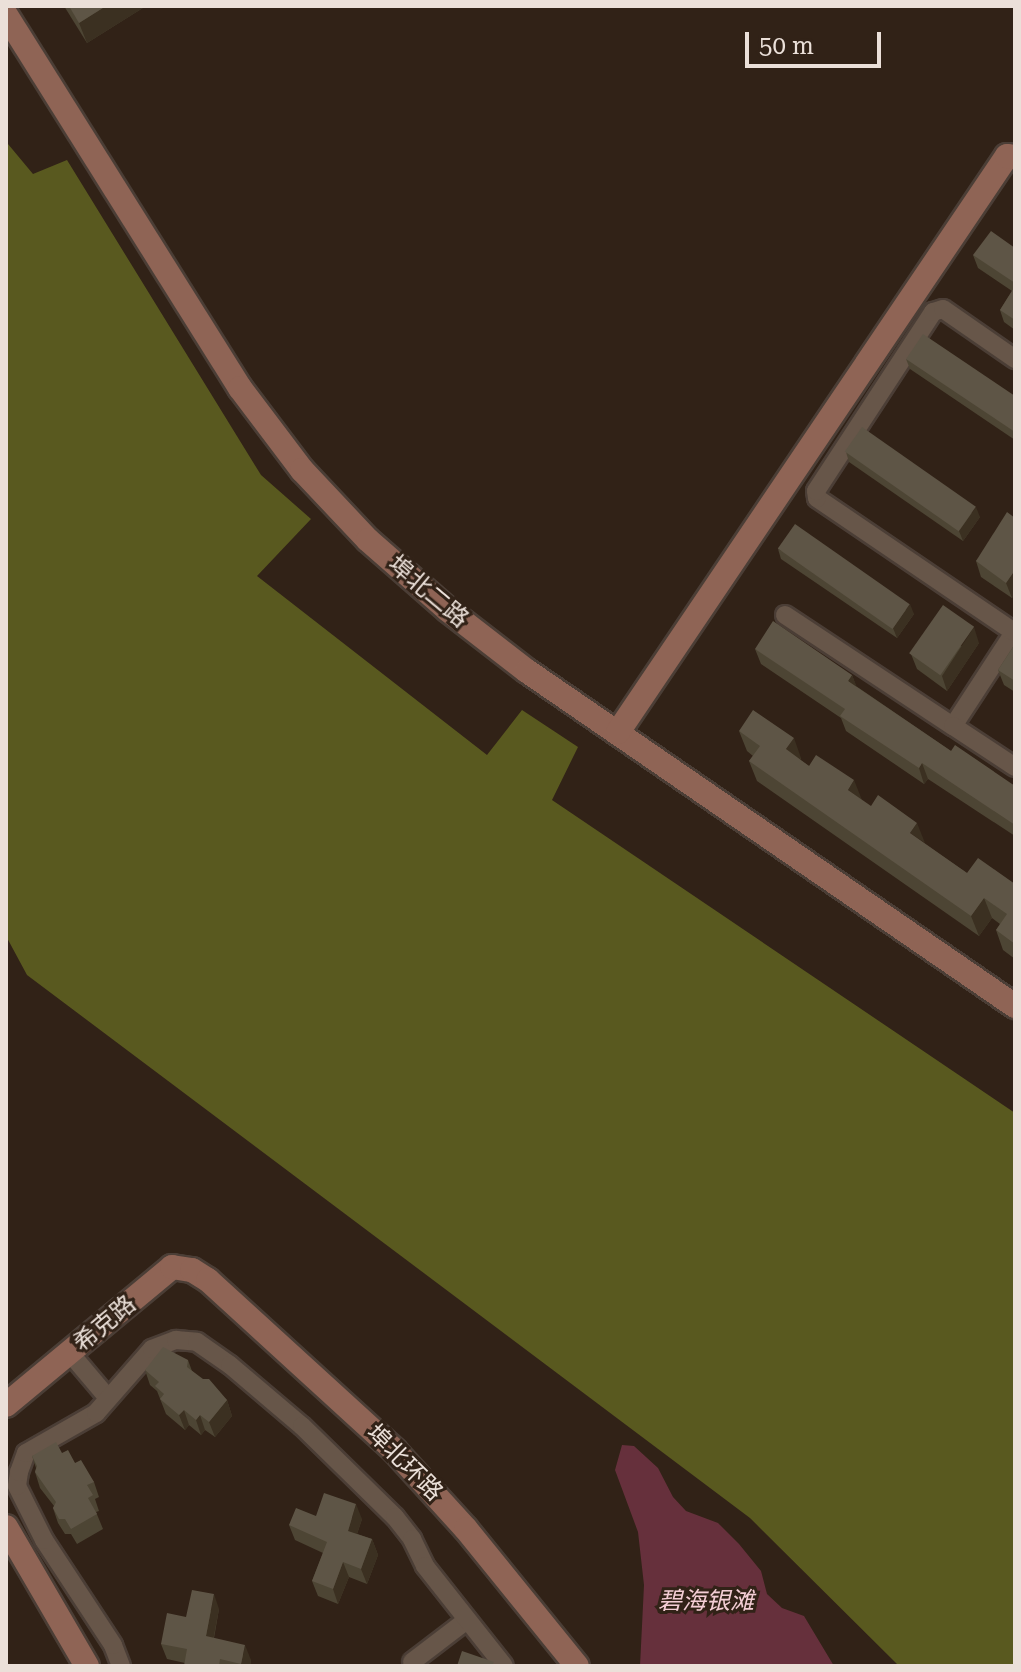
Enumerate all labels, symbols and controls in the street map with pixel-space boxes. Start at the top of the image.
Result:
scale bar [749,16,885,66]
text: 50 m [759,32,814,60]
street label: 埠北二路 [382,550,474,634]
street label: 希克路 [68,1290,142,1358]
street label: 埠北环路 [360,1419,448,1507]
park label: 碧海银滩 [658,1588,754,1616]

